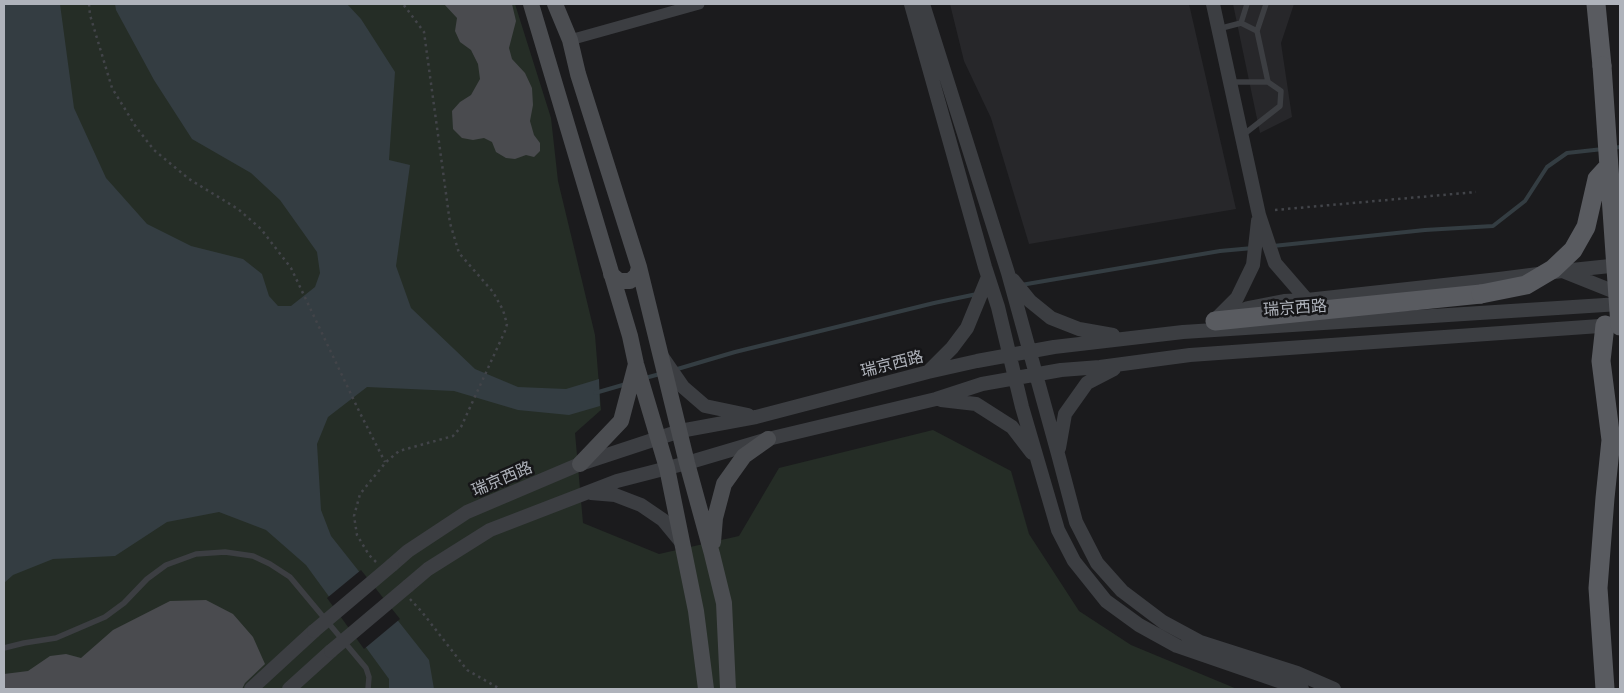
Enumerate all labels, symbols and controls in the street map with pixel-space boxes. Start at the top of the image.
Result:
street label: 瑞京西路 [1262,296,1328,320]
street label: 瑞京西路 [859,347,925,381]
street label: 瑞京西路 [469,458,535,500]

